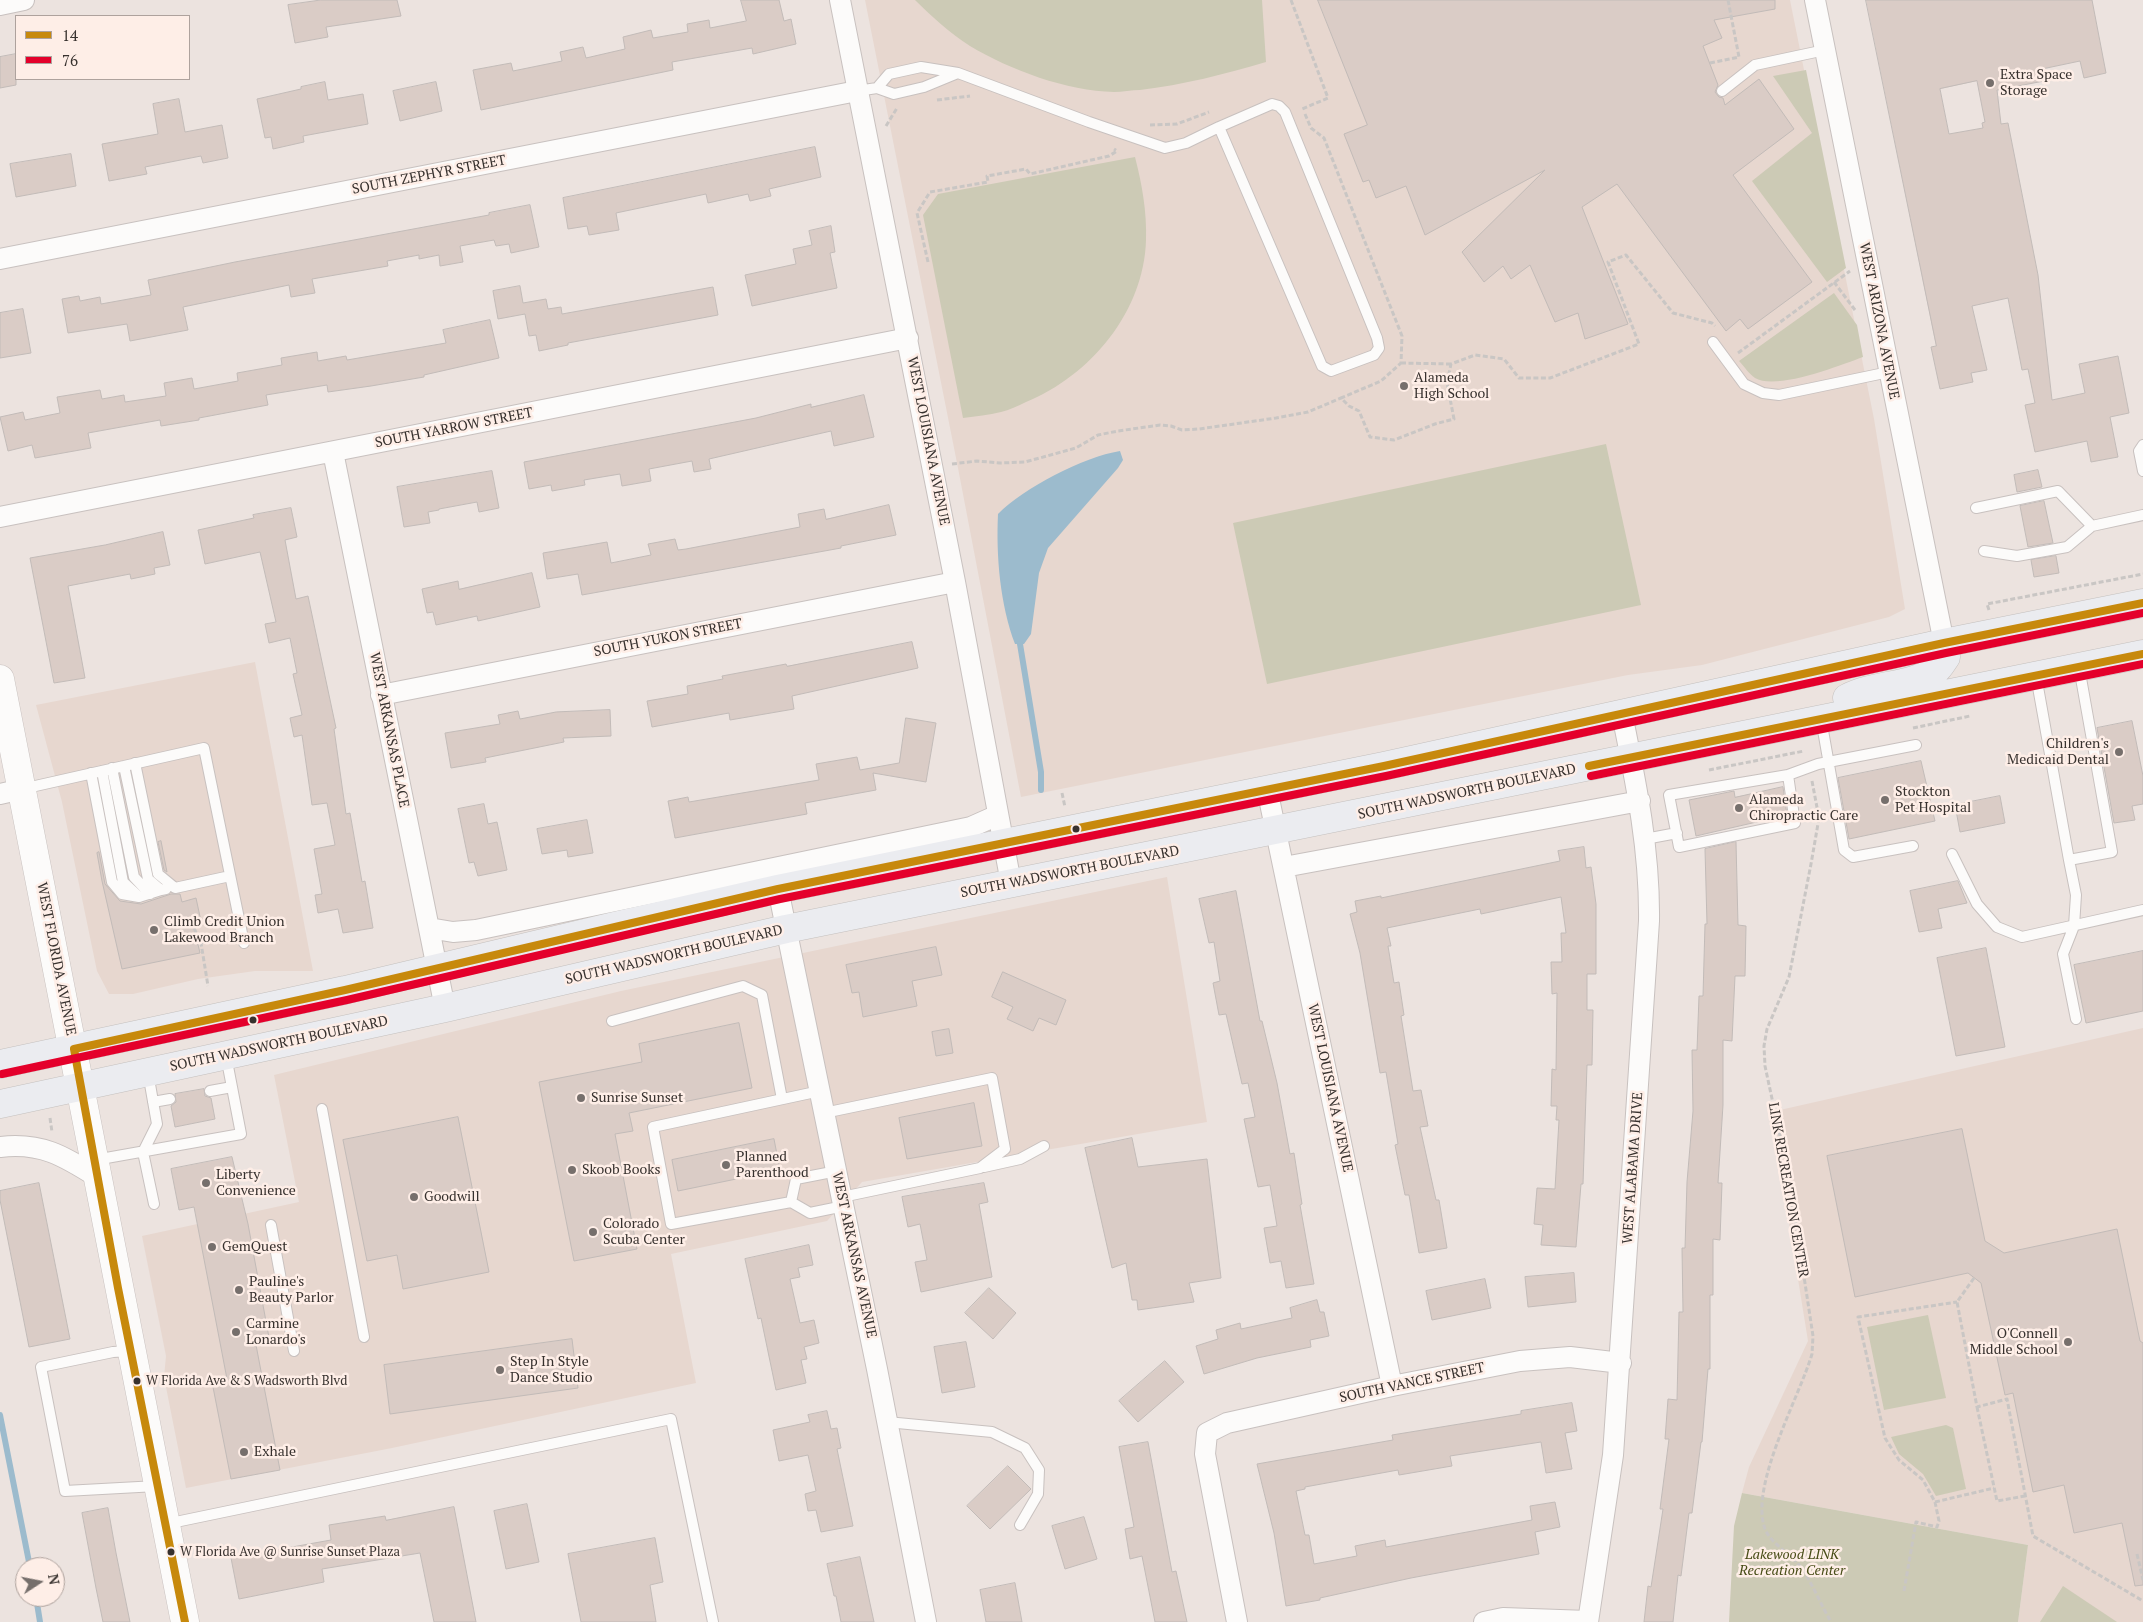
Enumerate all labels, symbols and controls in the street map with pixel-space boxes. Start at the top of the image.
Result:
legend [15,15,190,80]
text: 14 [62,25,78,45]
text: 76 [62,50,78,70]
place label: Extra Space Storage [2000,67,2072,100]
marker: Extra Space Storage [1984,77,1996,89]
street label: SOUTH ZEPHYR STREET [351,152,507,198]
street label: WEST ARIZONA AVENUE [1856,241,1902,401]
street label: WEST LOUISIANA AVENUE [903,355,953,527]
place label: Alameda High School [1414,370,1489,402]
marker: Alameda High School [1398,380,1410,392]
street label: SOUTH YARROW STREET [374,404,534,452]
street label: SOUTH YUKON STREET [592,615,744,661]
street label: WEST ARKANSAS PLACE [366,651,412,809]
place label: Children's Medicaid Dental [2007,736,2109,769]
marker: Children's Medicaid Dental [2113,746,2125,758]
street label: SOUTH WADSWORTH BOULEVARD [1356,761,1578,823]
place label: Stockton Pet Hospital [1895,784,1971,816]
place label: Alameda Chiropractic Care [1749,792,1858,824]
marker: Stockton Pet Hospital [1879,794,1891,806]
marker: Alameda Chiropractic Care [1733,802,1745,814]
unlabelled marker [1071,824,1081,834]
street label: SOUTH WADSWORTH BOULEVARD [959,843,1181,901]
street label: WEST FLORIDA AVENUE [33,881,79,1037]
place label: Climb Credit Union Lakewood Branch [164,914,285,946]
street label: SOUTH WADSWORTH BOULEVARD [564,922,784,988]
marker: Climb Credit Union Lakewood Branch [148,924,160,936]
street label: WEST LOUISIANA AVENUE [1304,1002,1356,1174]
street label: SOUTH WADSWORTH BOULEVARD [168,1013,390,1075]
unlabelled marker [248,1015,258,1025]
place label: Sunrise Sunset [591,1090,683,1106]
street label: WEST ALABAMA DRIVE [1619,1091,1647,1245]
marker: Sunrise Sunset [575,1092,587,1104]
street label: LINK RECREATION CENTER [1764,1101,1812,1279]
place label: Planned Parenthood [736,1149,809,1182]
marker: Planned Parenthood [720,1159,732,1171]
place label: Skoob Books [582,1162,660,1178]
marker: Skoob Books [566,1164,578,1176]
place label: Liberty Convenience [216,1167,296,1200]
street label: WEST ARKANSAS AVENUE [828,1170,880,1340]
marker: Liberty Convenience [200,1177,212,1189]
place label: Goodwill [424,1189,480,1205]
marker: Goodwill [408,1191,420,1203]
place label: Colorado Scuba Center [603,1216,685,1248]
marker: Colorado Scuba Center [587,1226,599,1238]
place label: GemQuest [222,1239,287,1255]
marker: GemQuest [206,1241,218,1253]
place label: Pauline's Beauty Parlor [249,1274,334,1306]
marker: Pauline's Beauty Parlor [233,1284,245,1296]
place label: Carmine Lonardo's [246,1316,306,1348]
marker: Carmine Lonardo's [230,1326,242,1338]
place label: O'Connell Middle School [1970,1326,2058,1358]
marker: O'Connell Middle School [2062,1336,2074,1348]
place label: Step In Style Dance Studio [510,1354,592,1386]
street label: SOUTH VANCE STREET [1338,1359,1486,1407]
marker: Step In Style Dance Studio [494,1364,506,1376]
place label: W Florida Ave & S Wadsworth Blvd [146,1373,347,1389]
marker: W Florida Ave & S Wadsworth Blvd [132,1376,142,1386]
place label: Exhale [254,1444,296,1460]
marker: Exhale [238,1446,250,1458]
place label: W Florida Ave @ Sunrise Sunset Plaza [180,1544,400,1560]
marker: W Florida Ave @ Sunrise Sunset Plaza [166,1547,176,1557]
park label: Lakewood LINK Recreation Center [1739,1547,1845,1580]
north arrow [15,1557,65,1607]
text: N [44,1572,65,1586]

